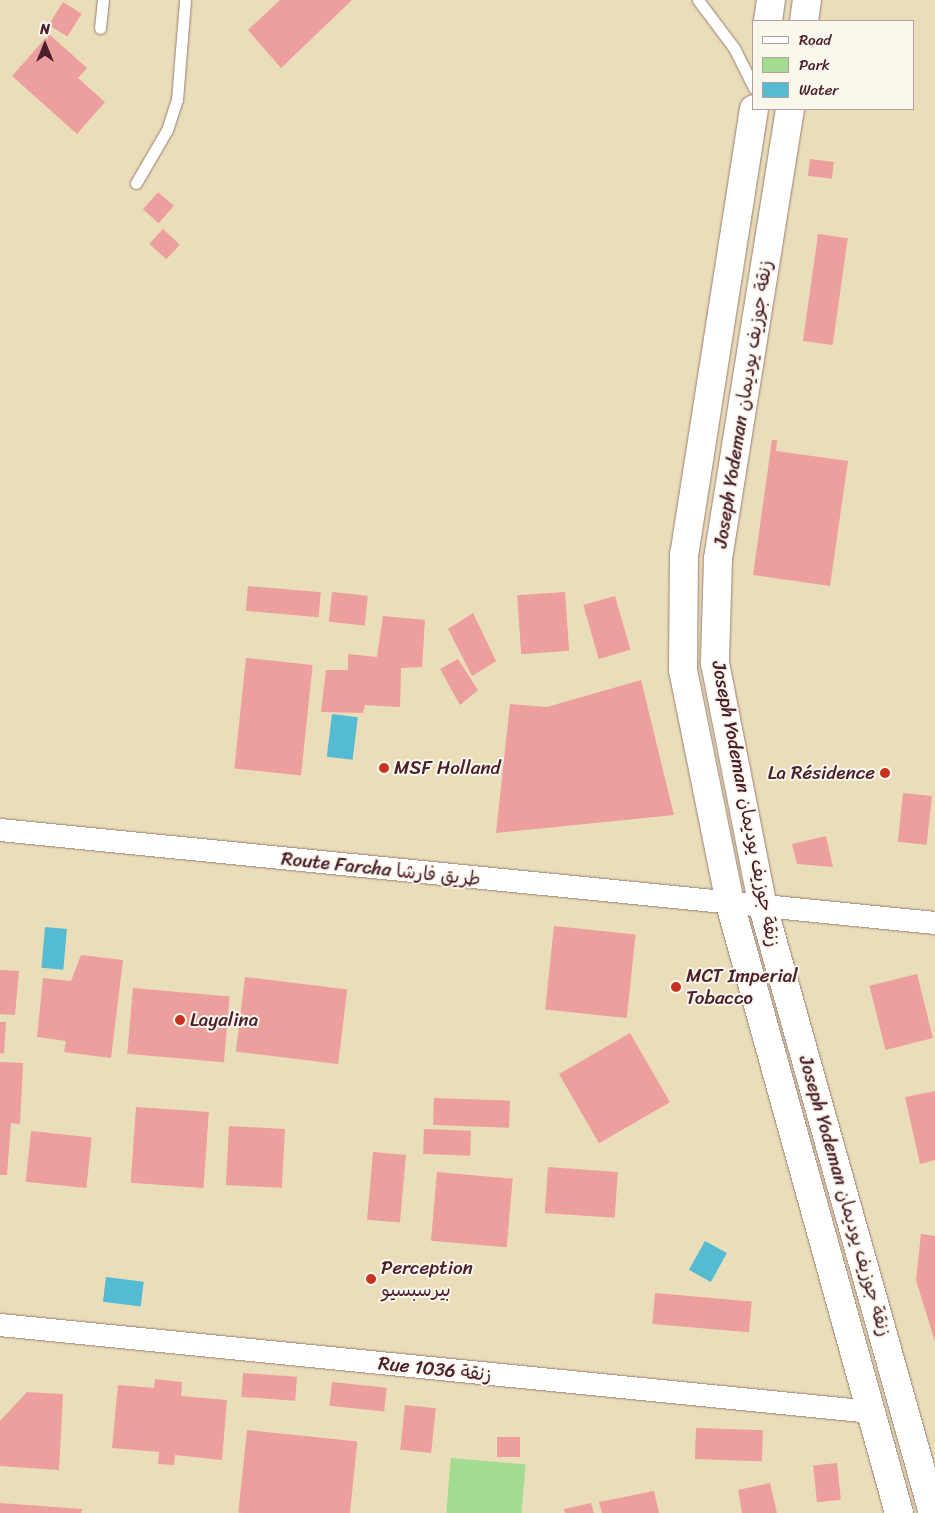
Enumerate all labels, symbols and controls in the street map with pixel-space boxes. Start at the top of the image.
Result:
text: N [40,17,50,42]
north arrow [20,20,70,70]
legend [752,20,915,110]
text: Road [799,27,831,53]
text: Park [799,52,830,78]
text: Water [799,77,839,103]
street label: Joseph Yodeman زنقة جوزيف يوديمان [709,258,777,550]
street label: Joseph Yodeman زنقة جوزيف يوديمان [707,659,785,949]
place label: MSF Holland [394,757,501,779]
marker: MSF Holland [378,762,390,774]
place label: La Résidence [768,762,875,784]
marker: La Résidence [879,767,891,779]
street label: Route Farcha طريق فارشا [280,847,482,891]
place label: MCT Imperial Tobacco [686,965,798,1009]
marker: MCT Imperial Tobacco [670,981,682,993]
place label: Layalina [190,1009,258,1031]
marker: Layalina [174,1014,186,1026]
street label: Joseph Yodeman زنقة جوزيف يوديمان [794,1053,896,1339]
place label: Perception بيرسبسيو [381,1257,473,1301]
marker: Perception بيرسبسيو [365,1273,377,1285]
street label: Rue 1036 زنقة [377,1352,493,1386]

